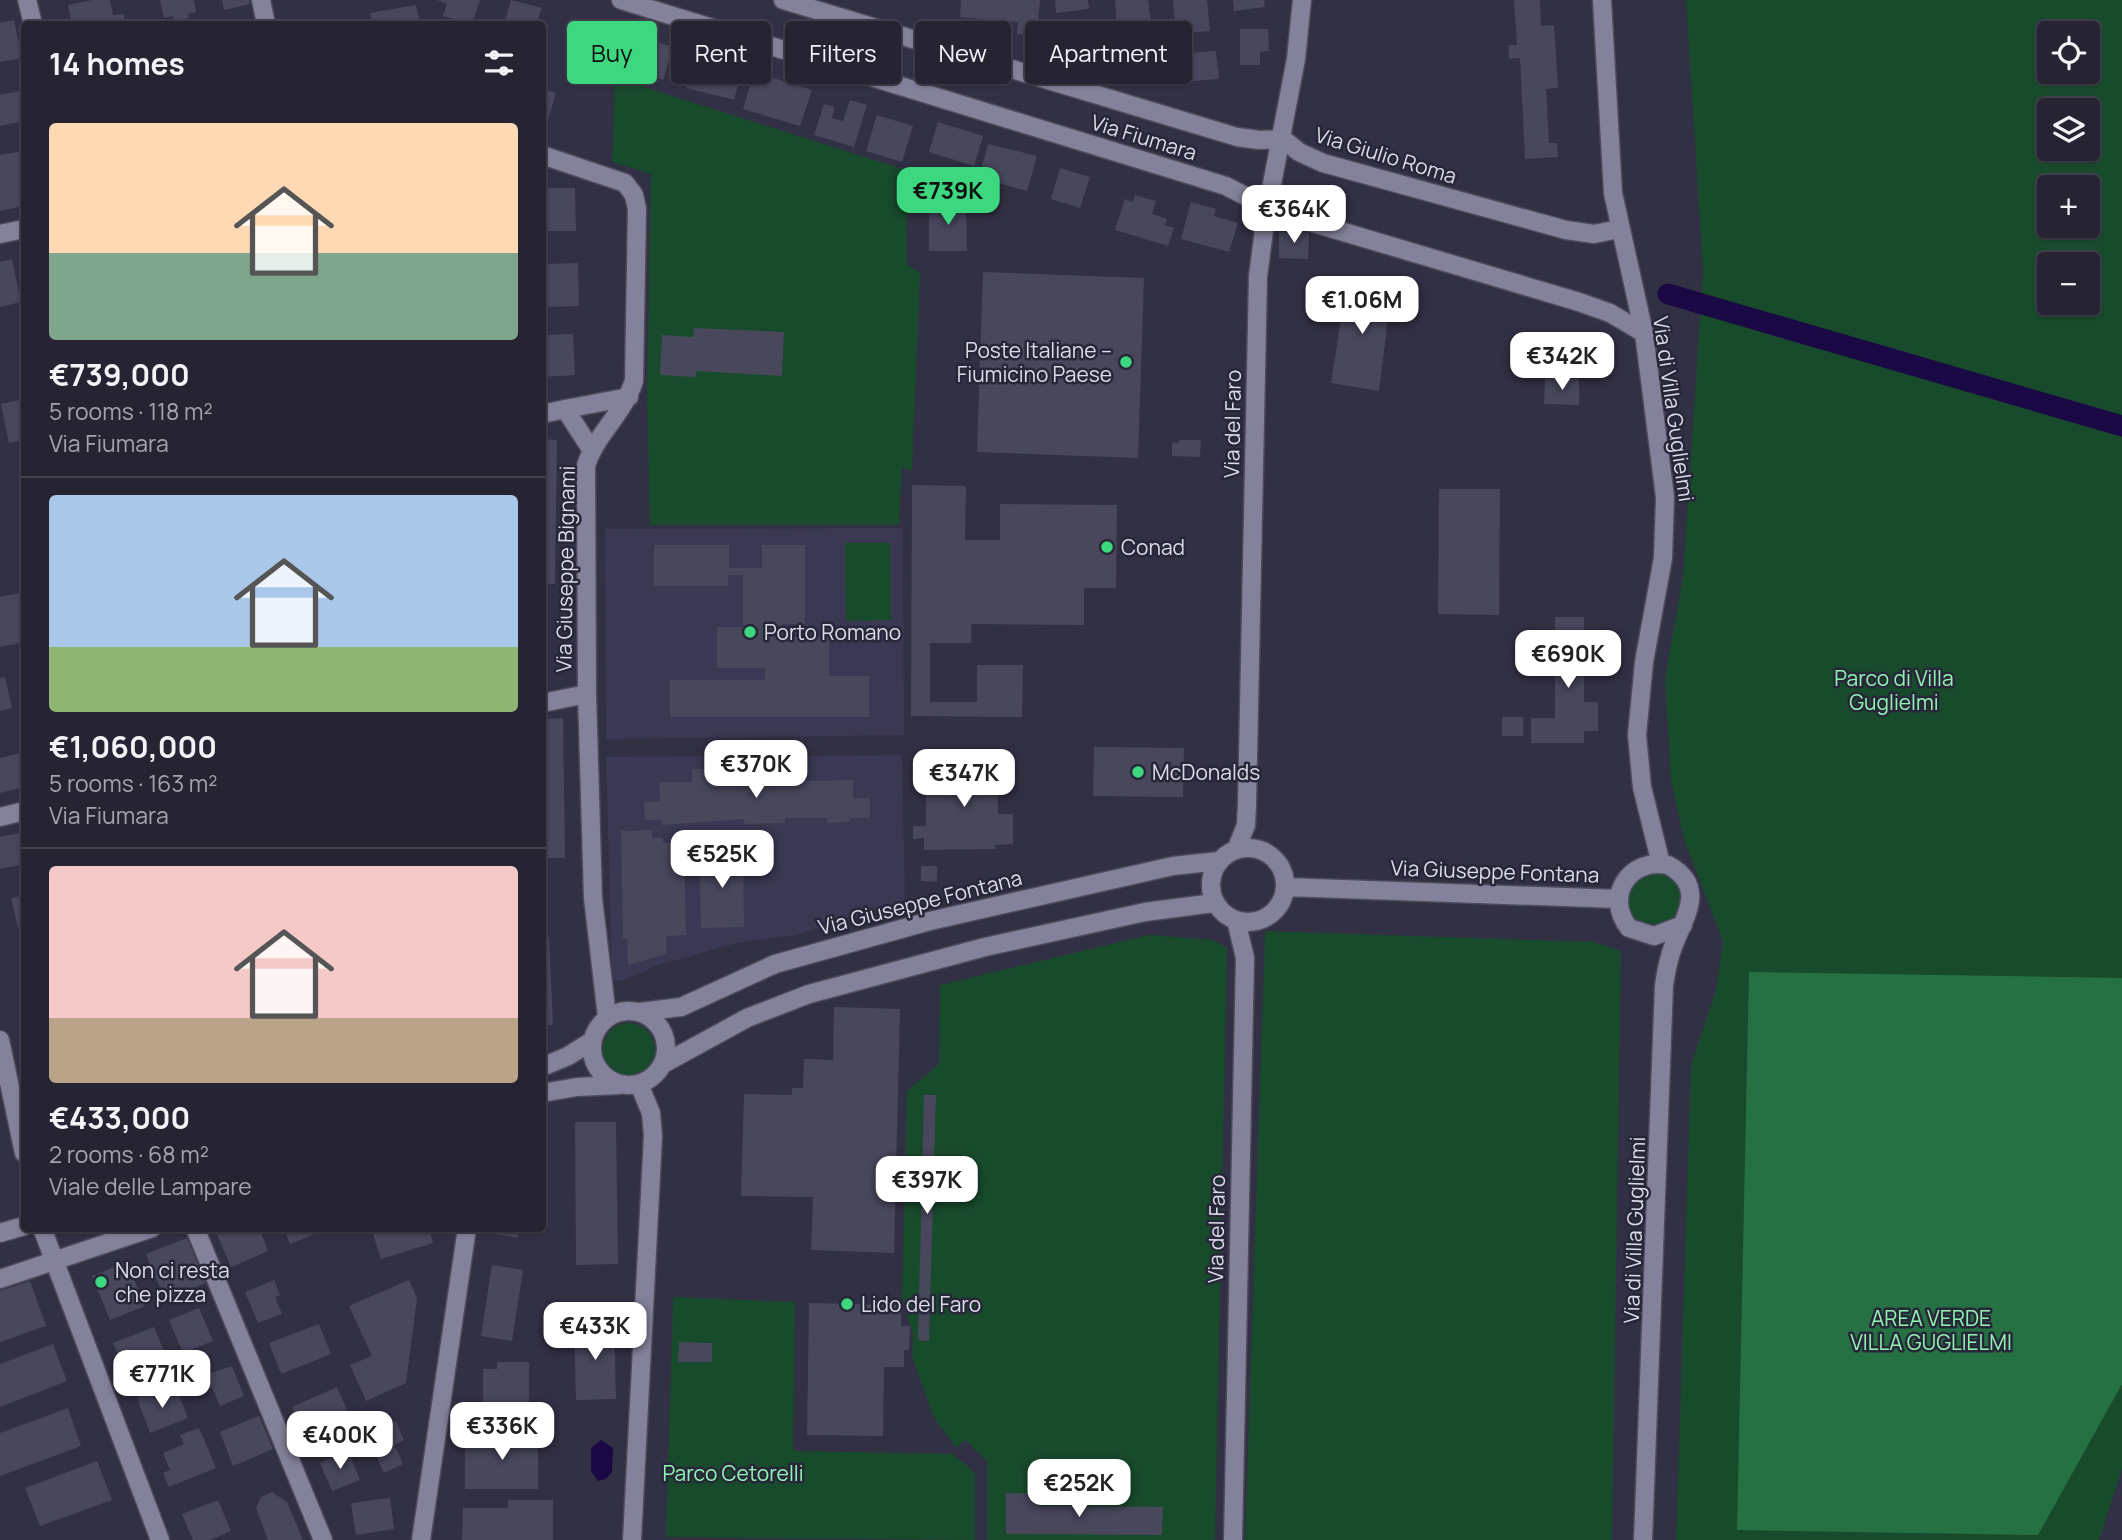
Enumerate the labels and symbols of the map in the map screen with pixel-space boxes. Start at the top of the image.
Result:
street label: Via Fiumara [1088,108,1200,166]
street label: Via Giulio Roma [1312,120,1460,190]
pin: €739K [899,168,997,227]
pin: €364K [1245,186,1343,245]
pin: €1.06M [1305,276,1419,336]
street label: Via di Villa Guglielmi [1647,315,1701,503]
pin: €342K [1513,332,1611,392]
place label: Poste Italiane – Fiumicino Paese [957,336,1112,388]
marker: Poste Italiane – Fiumicino Paese [1118,354,1134,370]
street label: Via del Faro [1217,370,1247,478]
street label: Via Giuseppe Bignami [549,465,581,673]
place label: Conad [1121,533,1185,561]
marker: Conad [1099,539,1115,555]
place label: Porto Romano [764,618,901,646]
marker: Porto Romano [742,624,758,640]
pin: €690K [1519,630,1617,690]
park label: Parco di Villa Guglielmi [1834,664,1954,716]
pin: €370K [707,740,805,800]
pin: €347K [915,750,1013,809]
place label: McDonalds [1152,758,1260,786]
marker: McDonalds [1130,764,1146,780]
pin: €525K [673,830,771,890]
street label: Via Giuseppe Fontana [1390,853,1600,889]
street label: Via Giuseppe Fontana [815,863,1025,941]
street label: Via di Villa Guglielmi [1617,1136,1651,1324]
pin: €397K [878,1156,976,1216]
street label: Via del Faro [1201,1175,1231,1283]
place label: Non ci resta che pizza [115,1256,230,1308]
marker: Non ci resta che pizza [93,1274,109,1290]
place label: Lido del Faro [861,1290,981,1318]
marker: Lido del Faro [839,1296,855,1312]
pin: €433K [546,1302,644,1362]
park label: AREA VERDE VILLA GUGLIELMI [1850,1304,2012,1356]
pin: €771K [113,1350,211,1410]
pin: €336K [453,1402,551,1462]
pin: €400K [291,1412,389,1471]
park label: Parco Cetorelli [662,1459,804,1487]
pin: €252K [1030,1460,1128,1519]

